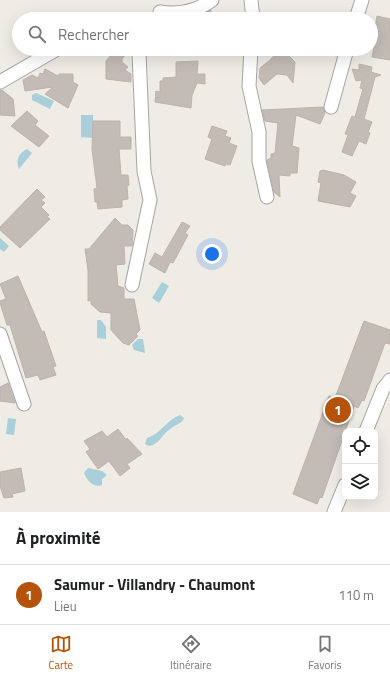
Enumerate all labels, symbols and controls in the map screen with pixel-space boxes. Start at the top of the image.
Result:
search box [12,12,378,56]
icon: search [26,23,48,45]
text: Rechercher [58,23,129,46]
your location [202,244,222,264]
pin: 1 [325,395,351,425]
map controls [342,428,378,500]
button: locate [342,428,378,464]
button: layers [342,464,378,500]
text: À proximité [16,525,100,551]
text: Saumur - Villandry - Chaumont [54,573,255,596]
text: 1 [25,585,33,605]
text: 110 m [338,585,374,605]
text: Lieu [54,596,77,616]
tab: Carte [48,633,73,673]
tab: Itinéraire [170,633,211,673]
tab: Favoris [308,633,342,673]

